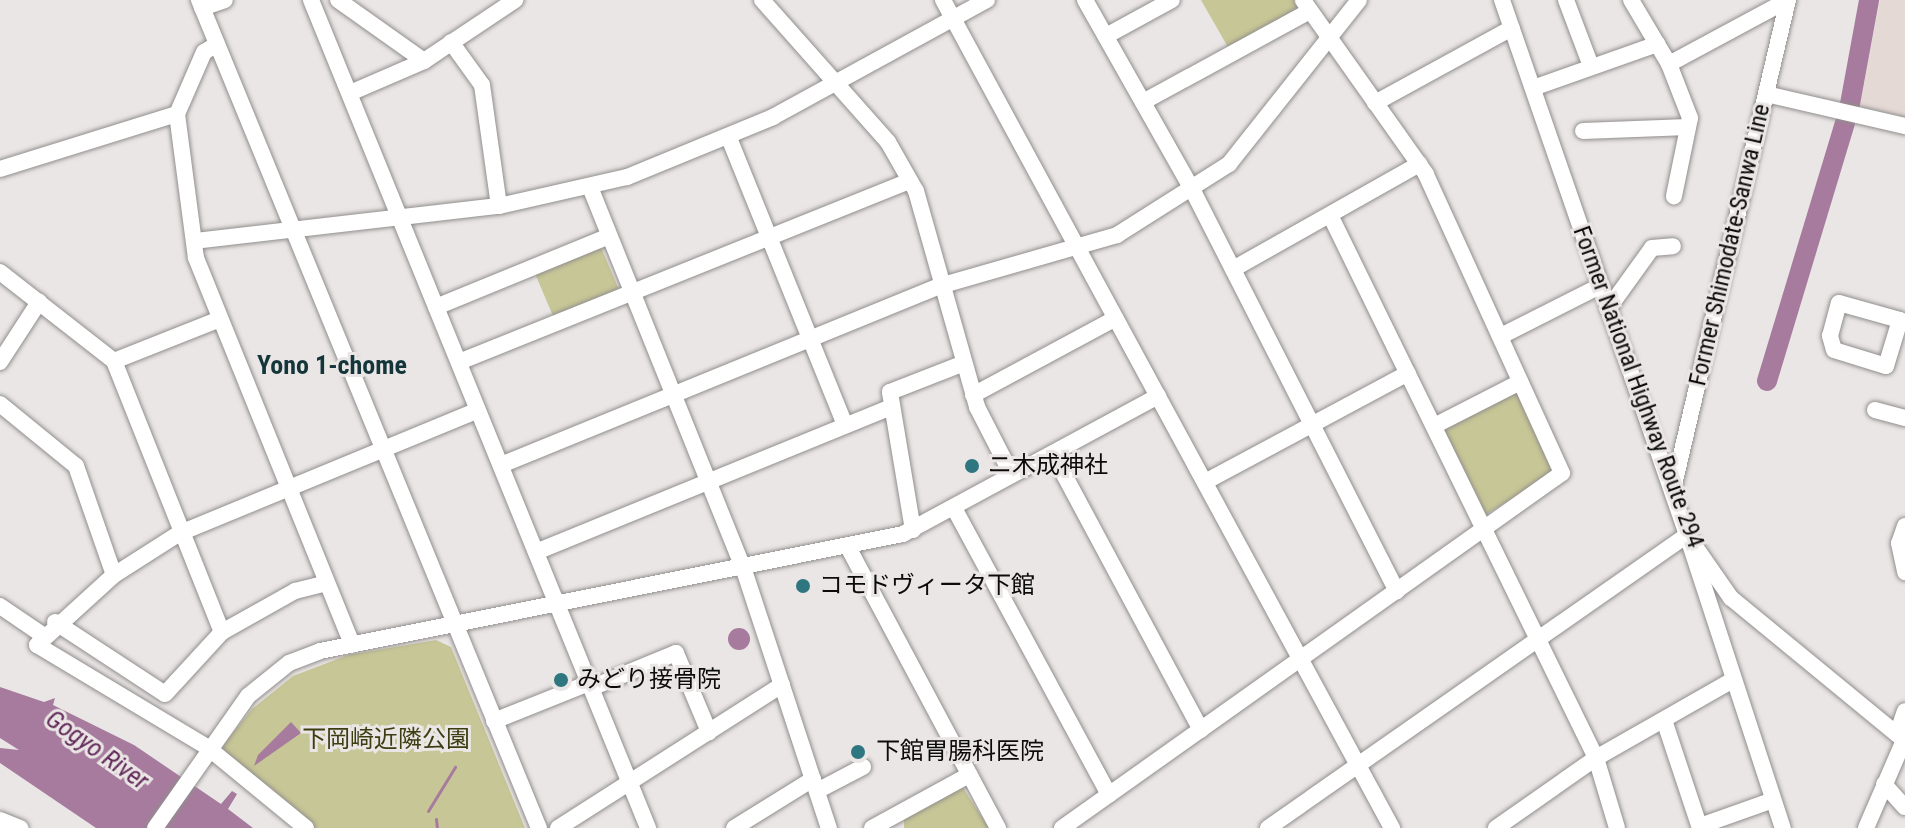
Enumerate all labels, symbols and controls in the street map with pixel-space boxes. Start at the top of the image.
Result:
street label: Former Shimodate-Sanwa Line [1684,101,1776,389]
street label: Former National Highway Route 294 [1566,222,1710,552]
district label: Yono 1-chome [257,350,407,382]
place label: ニ木成神社 [988,452,1108,480]
marker: ニ木成神社 [963,457,981,475]
place label: コモドヴィータ下館 [819,572,1035,600]
marker: コモドヴィータ下館 [794,577,812,595]
place label: みどり接骨院 [577,666,721,694]
marker: みどり接骨院 [552,671,570,689]
water label: Gogyo River [40,703,154,797]
park label: 下岡崎近隣公園 [302,726,470,754]
place label: 下館胃腸科医院 [876,738,1044,766]
marker: 下館胃腸科医院 [847,741,869,763]

